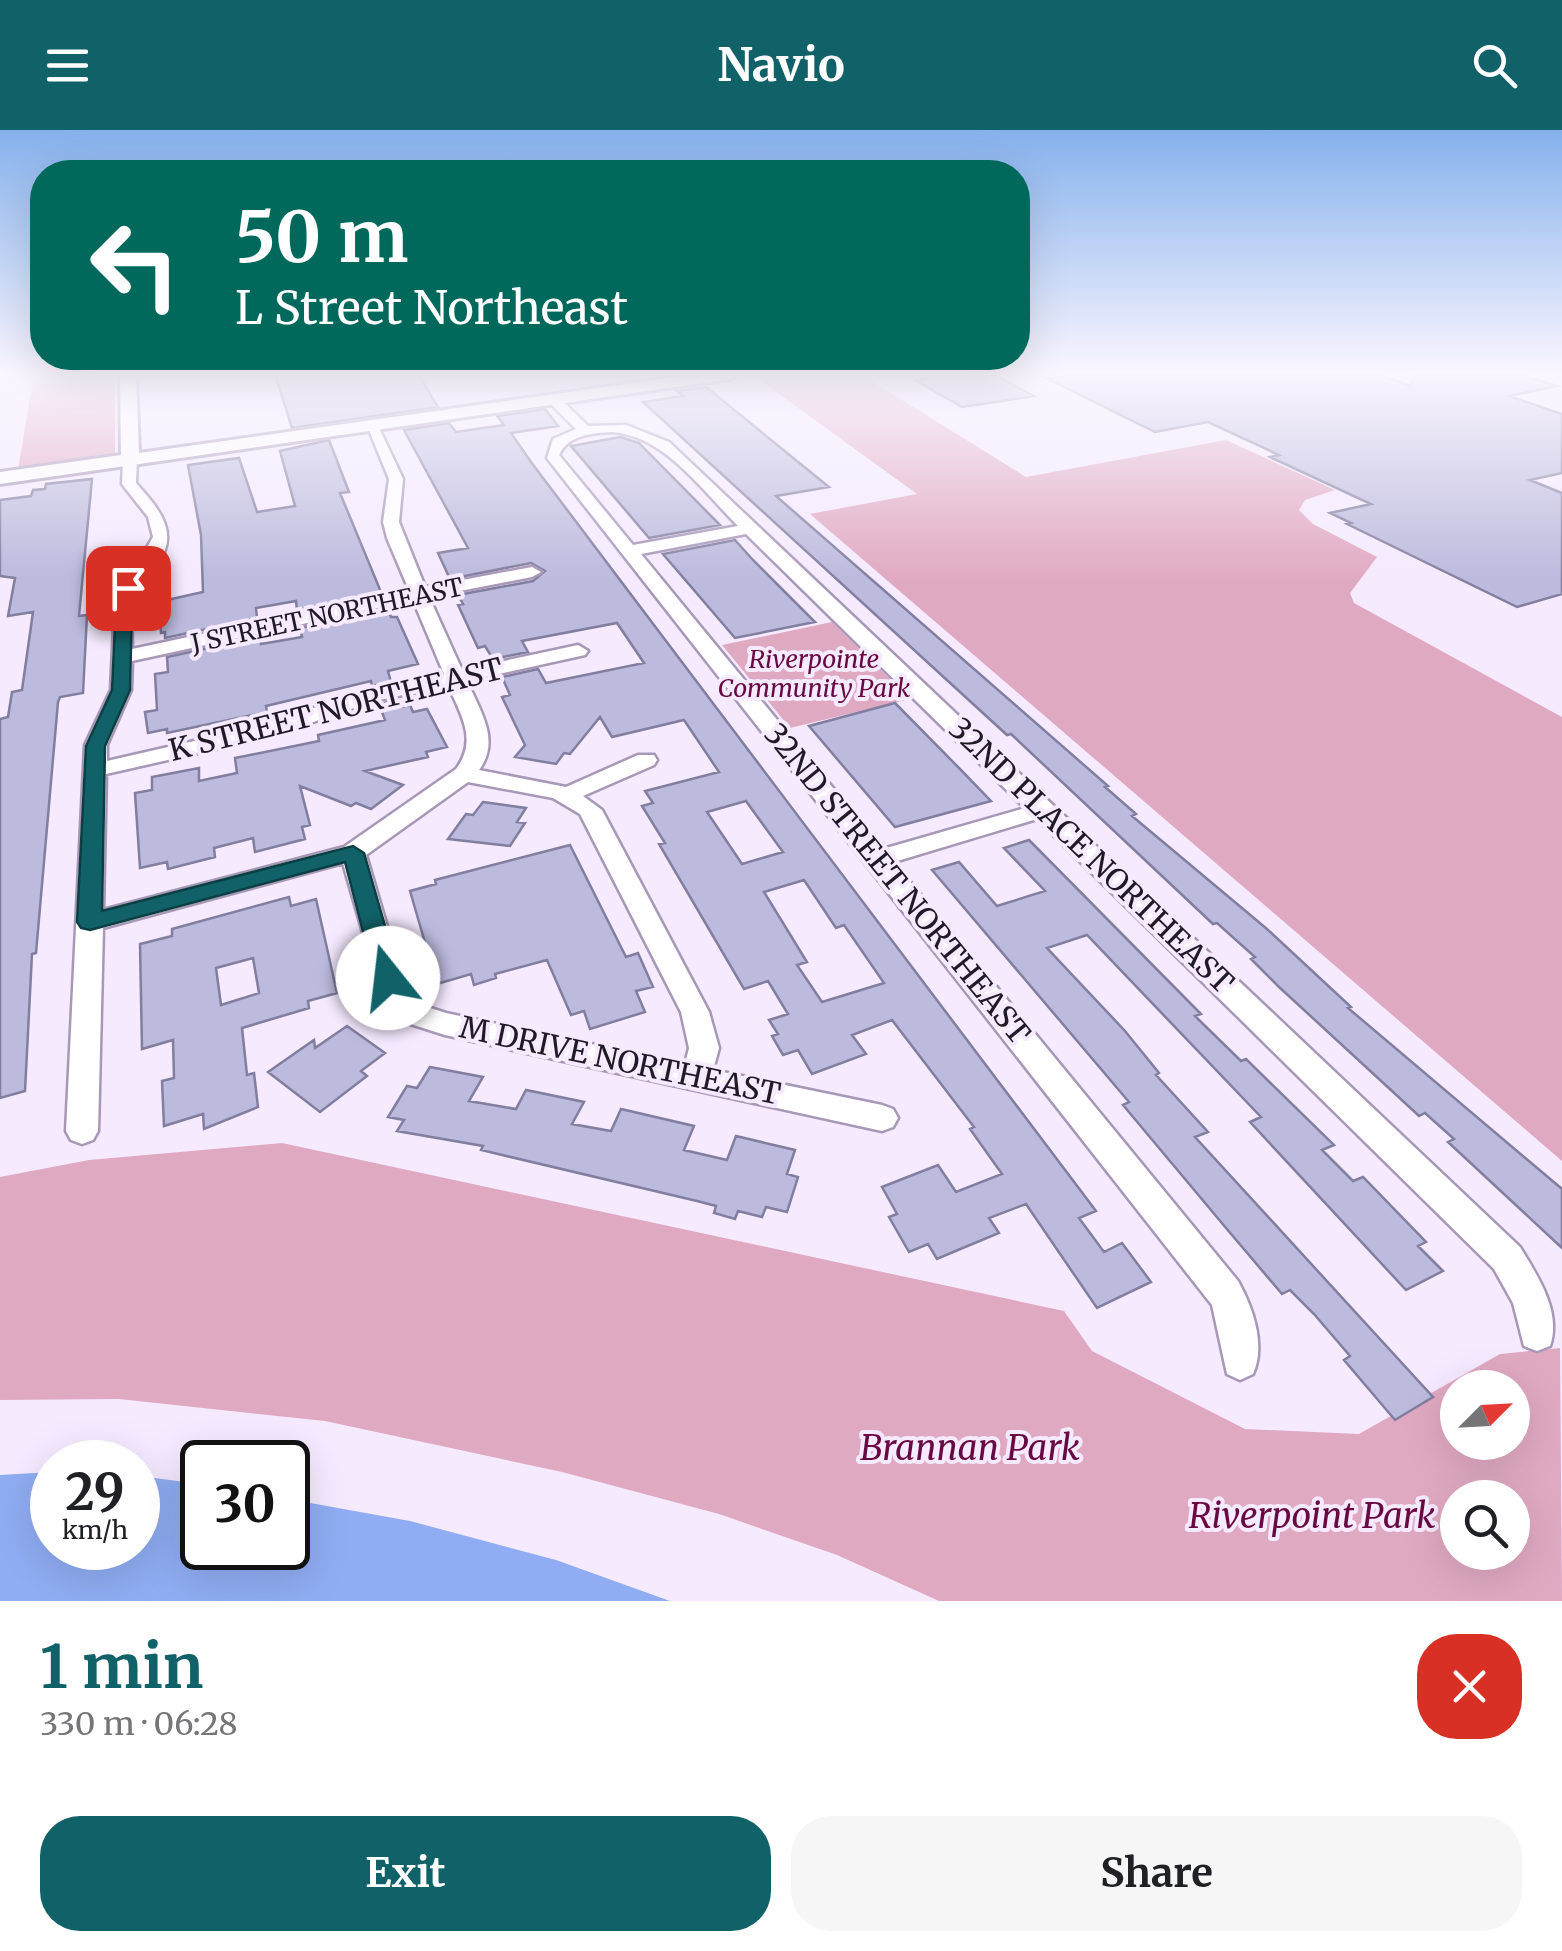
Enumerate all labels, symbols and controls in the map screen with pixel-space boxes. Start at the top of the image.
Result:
text: Navio [717,37,845,93]
icon: menu [40,38,95,93]
icon: search [1467,38,1522,93]
text: 50 m [235,193,408,281]
icon: left [70,200,200,330]
text: L Street Northeast [235,280,628,336]
pin [86,546,171,631]
icon: arrive [101,561,156,616]
street label: J STREET NORTHEAST [187,571,466,660]
park label: Riverpointe Community Park [717,643,911,704]
street label: K STREET NORTHEAST [165,649,507,769]
street label: 32ND PLACE NORTHEAST [942,709,1242,1001]
street label: 32ND STREET NORTHEAST [757,716,1039,1051]
position arrow [336,926,440,1030]
street label: M DRIVE NORTHEAST [456,1007,784,1113]
north arrow [1440,1370,1530,1460]
map controls [1440,1370,1530,1570]
park label: Brannan Park [860,1426,1080,1470]
speed limit sign: 30 [180,1440,310,1570]
text: 29 [65,1461,125,1524]
button: search [1440,1480,1530,1570]
park label: Riverpoint Park [1189,1494,1435,1538]
text: km/h [62,1514,128,1546]
text: 1 min [40,1629,203,1704]
button: close [1417,1634,1522,1739]
text: 330 m · 06:28 [40,1704,238,1744]
button: Exit [40,1816,771,1931]
button: Share [791,1816,1522,1931]

